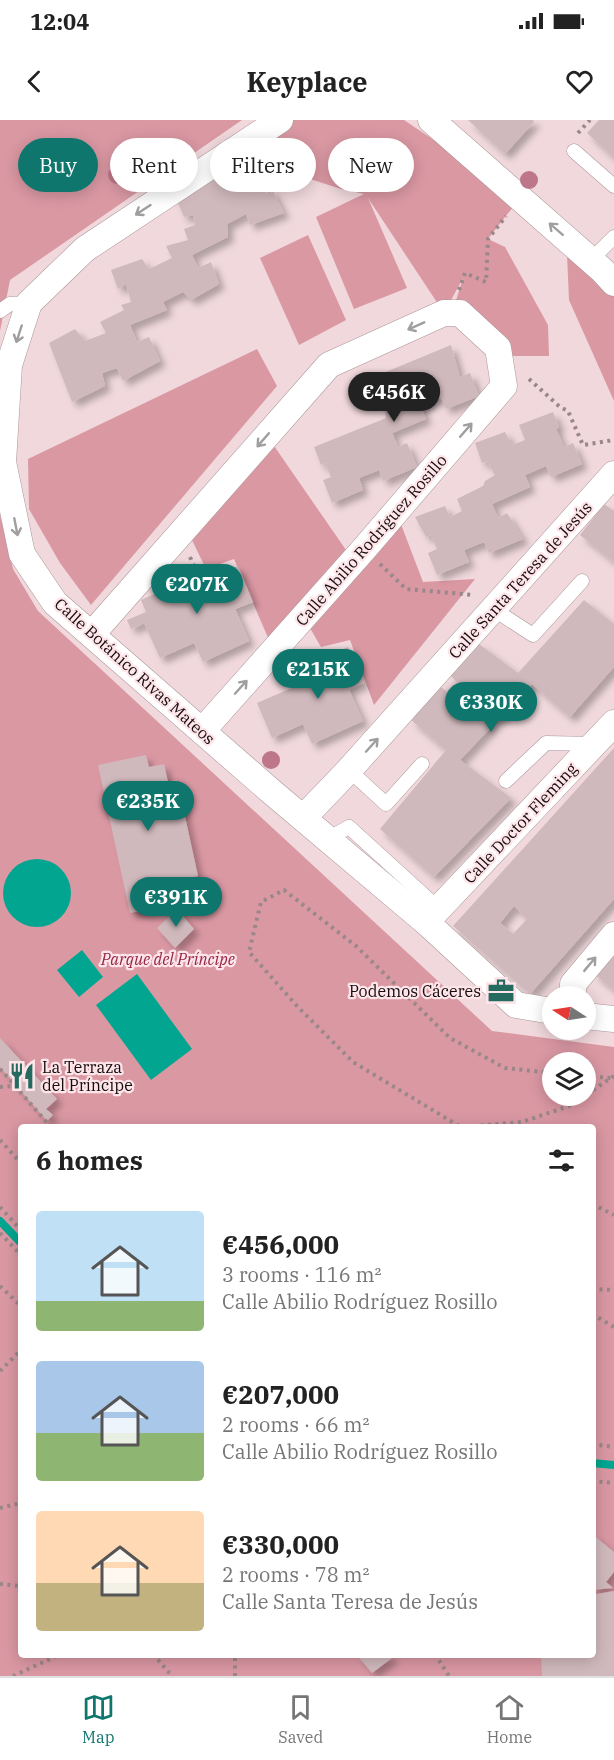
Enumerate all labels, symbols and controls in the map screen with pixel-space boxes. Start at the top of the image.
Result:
text: 12:04 [30,7,89,36]
text: Keyplace [246,64,368,99]
icon: back [18,65,51,98]
icon: heart [563,65,596,98]
chip: Buy [18,138,98,192]
chip: Rent [110,138,198,192]
chip: Filters [210,138,316,192]
chip: New [328,138,414,192]
one-way arrow [136,204,152,216]
one-way arrow [549,222,564,236]
one-way arrow [407,321,425,332]
one-way arrow [13,324,24,343]
pin: €456K [352,372,436,423]
text: €456K [362,378,426,405]
one-way arrow [459,423,473,438]
one-way arrow [256,432,270,447]
street label: Calle Abilio Rodríguez Rosillo [291,450,451,630]
street label: Calle Santa Teresa de Jesús [444,497,596,663]
one-way arrow [11,517,22,536]
pin: €207K [155,564,239,615]
text: €207K [165,570,229,597]
street label: Calle Botánico Rivas Mateos [51,594,219,748]
pin: €215K [276,649,360,700]
text: €215K [286,655,350,682]
one-way arrow [234,680,248,695]
pin: €330K [449,682,533,733]
text: €330K [459,688,523,715]
one-way arrow [365,738,379,753]
street label: Calle Doctor Fleming [459,758,581,887]
pin: €235K [106,781,190,832]
text: €235K [116,787,180,814]
pin: €391K [134,877,218,928]
text: €391K [144,883,208,910]
park label: Parque del Príncipe [100,949,235,969]
one-way arrow [583,956,596,972]
office icon: Podemos Cáceres [486,976,516,1006]
place label: Podemos Cáceres [349,981,481,1001]
north arrow [542,986,596,1040]
map controls [542,986,596,1106]
button: layers [542,1052,596,1106]
place label: La Terraza del Príncipe [42,1057,133,1095]
restaurant icon: La Terraza del Príncipe [7,1061,37,1091]
text: 6 homes [36,1143,143,1177]
icon: filters [545,1144,578,1177]
text: €456,000 [222,1227,339,1261]
icon: home [84,1235,156,1307]
text: 3 rooms · 116 m² [222,1261,381,1288]
text: Calle Abilio Rodríguez Rosillo [222,1288,498,1315]
text: €207,000 [222,1377,339,1411]
icon: home [84,1385,156,1457]
text: 2 rooms · 66 m² [222,1411,369,1438]
text: Calle Abilio Rodríguez Rosillo [222,1438,498,1465]
text: €330,000 [222,1527,339,1561]
icon: home [84,1535,156,1607]
text: 2 rooms · 78 m² [222,1561,369,1588]
text: Calle Santa Teresa de Jesús [222,1588,478,1615]
tab: Map [82,1691,115,1747]
tab: Saved [278,1691,323,1747]
tab: Home [487,1691,532,1747]

